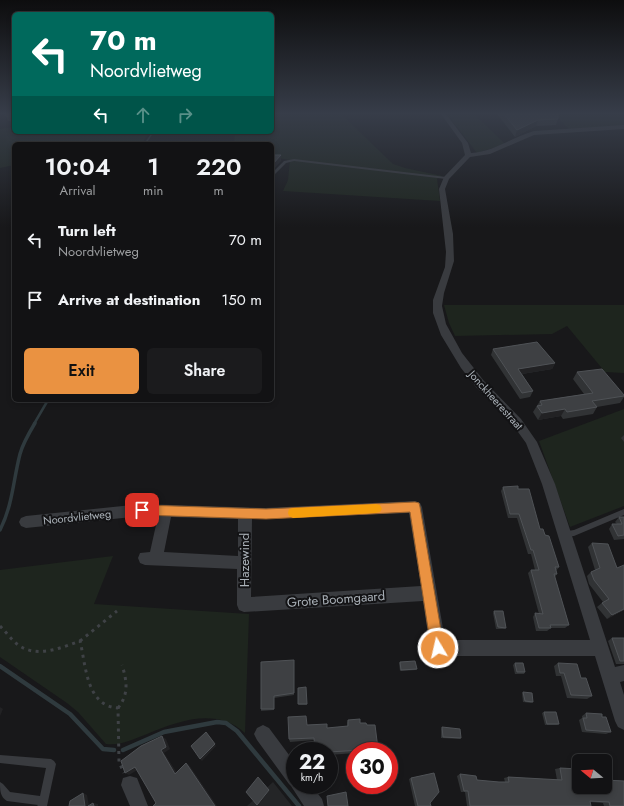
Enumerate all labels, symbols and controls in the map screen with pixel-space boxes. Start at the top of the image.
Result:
text: 70 m [90,20,157,61]
icon: left [24,28,76,80]
text: Noordvlietweg [90,58,202,84]
icon: left [90,104,112,126]
icon: ahead [132,104,154,126]
icon: right [174,104,196,126]
text: 10:04 [44,149,111,184]
text: 1 [147,149,159,184]
text: 220 [196,149,242,184]
text: Arrival [60,181,95,200]
text: min [143,181,163,200]
text: m [214,181,224,200]
text: Turn left [58,220,116,242]
icon: left [24,229,46,251]
text: 70 m [229,229,262,251]
text: Noordvlietweg [58,242,139,261]
icon: arrive [24,289,46,311]
text: Arrive at destination [58,289,200,311]
text: 150 m [222,289,262,311]
button: Exit [24,348,139,394]
button: Share [147,348,262,394]
street label: Jonckheerestraat [464,365,527,433]
pin [125,493,159,527]
icon: arrive [131,499,153,521]
street label: Noordvlietweg [42,505,112,529]
street label: Hazewind [235,533,254,587]
street label: Grote Boomgaard [286,586,386,612]
position arrow [417,627,459,669]
speed limit sign: 30 [346,742,398,794]
text: 22 [299,748,325,777]
north arrow [572,754,612,794]
map controls [572,754,612,794]
text: km/h [301,770,323,785]

